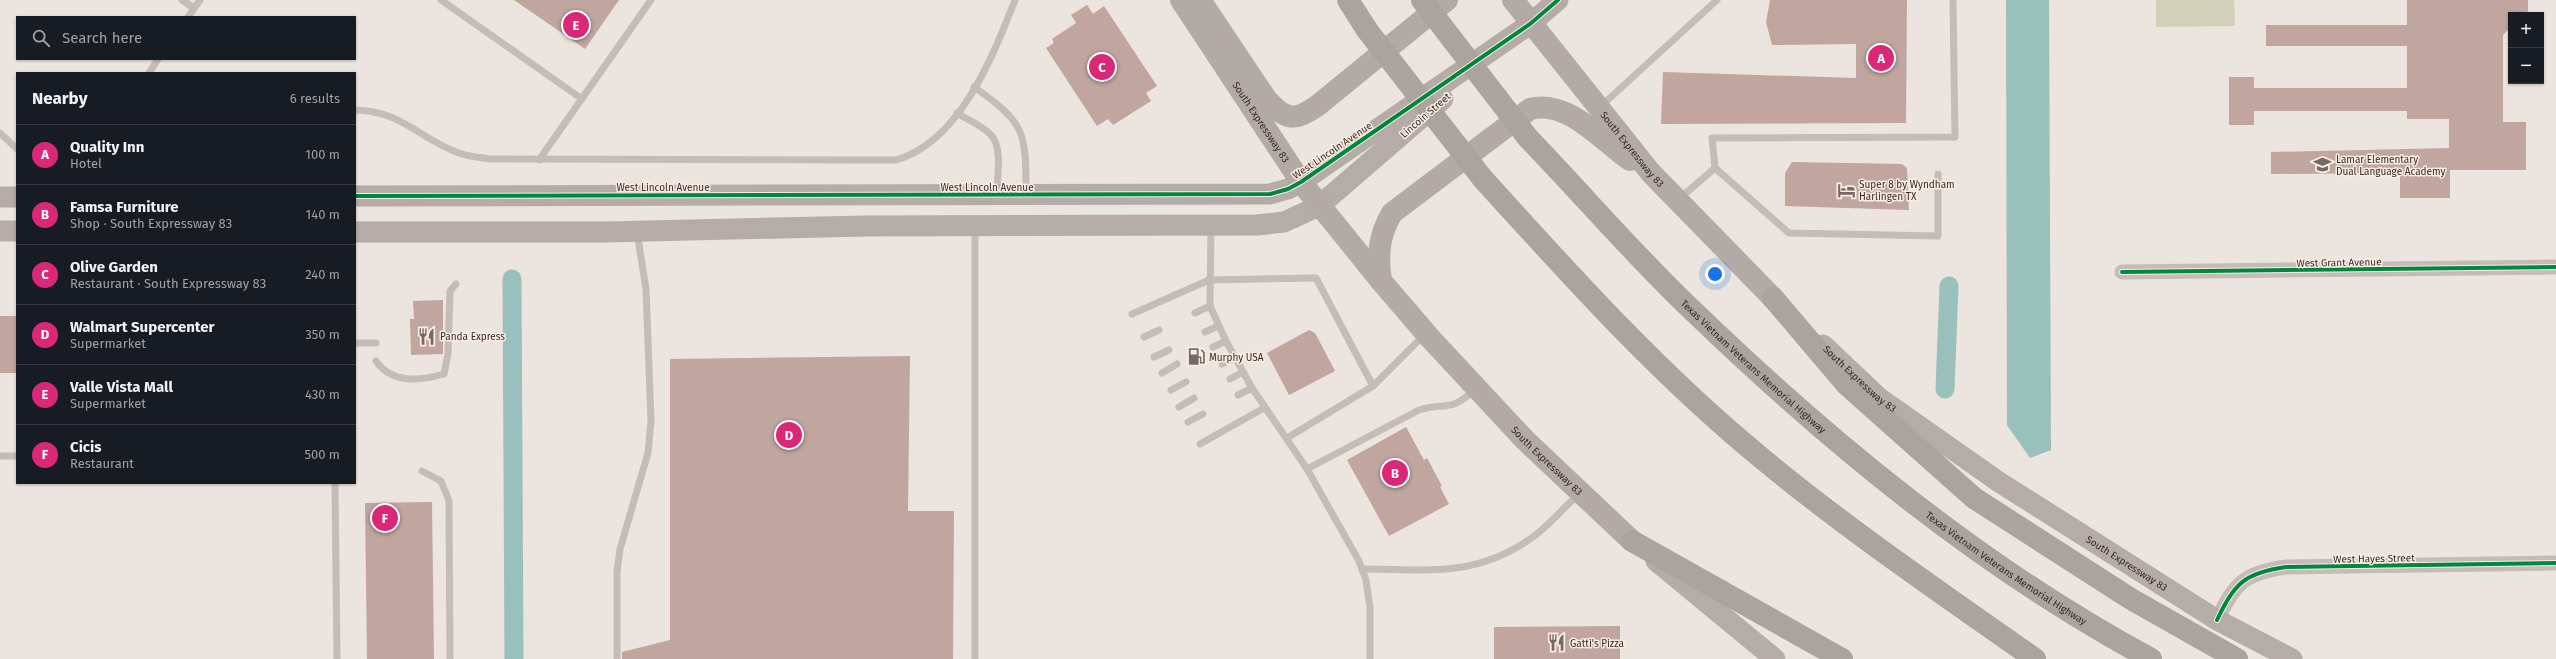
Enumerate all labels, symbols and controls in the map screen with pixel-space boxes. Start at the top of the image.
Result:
pin: E [563,10,589,40]
map controls [2508,12,2544,84]
button: + [2508,12,2544,48]
search box [16,16,356,60]
icon: search [30,27,52,49]
text: Search here [62,29,142,47]
pin: A [1868,43,1894,73]
button: − [2508,48,2544,84]
pin: C [1089,52,1115,82]
street label: South Expressway 83 [1230,80,1291,165]
text: Nearby [32,88,87,109]
street label: Lincoln Street [1398,90,1454,141]
text: 6 results [290,91,340,106]
street label: South Expressway 83 [1597,109,1666,190]
street label: West Lincoln Avenue [1291,120,1375,182]
text: Quality Inn [70,138,144,156]
text: A [41,147,49,162]
text: 100 m [305,147,340,162]
place label: Lamar Elementary Dual Language Academy [2336,154,2446,178]
school or university icon: Lamar Elementary Dual Language Academy [2313,155,2333,175]
text: Hotel [70,156,102,171]
place label: Super 8 by Wyndham Harlingen TX [1859,179,1955,203]
hotel icon: Super 8 by Wyndham Harlingen TX [1836,180,1856,200]
street label: West Lincoln Avenue [616,182,710,194]
street label: West Lincoln Avenue [940,182,1034,194]
text: Famsa Furniture [70,198,179,216]
text: B [41,207,49,222]
text: 140 m [306,207,340,222]
text: Shop · South Expressway 83 [70,216,232,231]
street label: West Grant Avenue [2296,256,2382,270]
text: Olive Garden [70,258,158,276]
your location [1705,264,1725,284]
text: C [41,267,49,282]
text: 240 m [305,267,340,282]
text: Restaurant · South Expressway 83 [70,276,266,291]
street label: Texas Vietnam Veterans Memorial Highway [1678,297,1828,436]
text: Walmart Supercenter [70,318,215,336]
restaurant icon: Panda Express [417,326,437,346]
text: D [41,327,49,342]
text: 350 m [305,327,340,342]
place label: Panda Express [440,331,505,343]
text: Supermarket [70,336,146,351]
street label: South Expressway 83 [1820,343,1898,415]
fuel station icon: Murphy USA [1186,347,1206,367]
place label: Murphy USA [1209,352,1264,364]
text: Valle Vista Mall [70,378,173,396]
text: E [42,387,48,402]
text: 430 m [305,387,340,402]
text: Supermarket [70,396,146,411]
pin: D [776,420,802,450]
street label: South Expressway 83 [1508,424,1585,498]
text: Cicis [70,438,102,456]
text: F [42,447,48,462]
text: 500 m [304,447,340,462]
text: Restaurant [70,456,134,471]
pin: B [1382,458,1408,488]
pin: F [372,503,398,533]
street label: Texas Vietnam Veterans Memorial Highway [1923,509,2089,628]
street label: South Expressway 83 [2083,534,2169,594]
street label: West Hayes Street [2333,552,2415,566]
restaurant icon: Gatti's Pizza [1547,633,1567,653]
place label: Gatti's Pizza [1570,638,1624,650]

